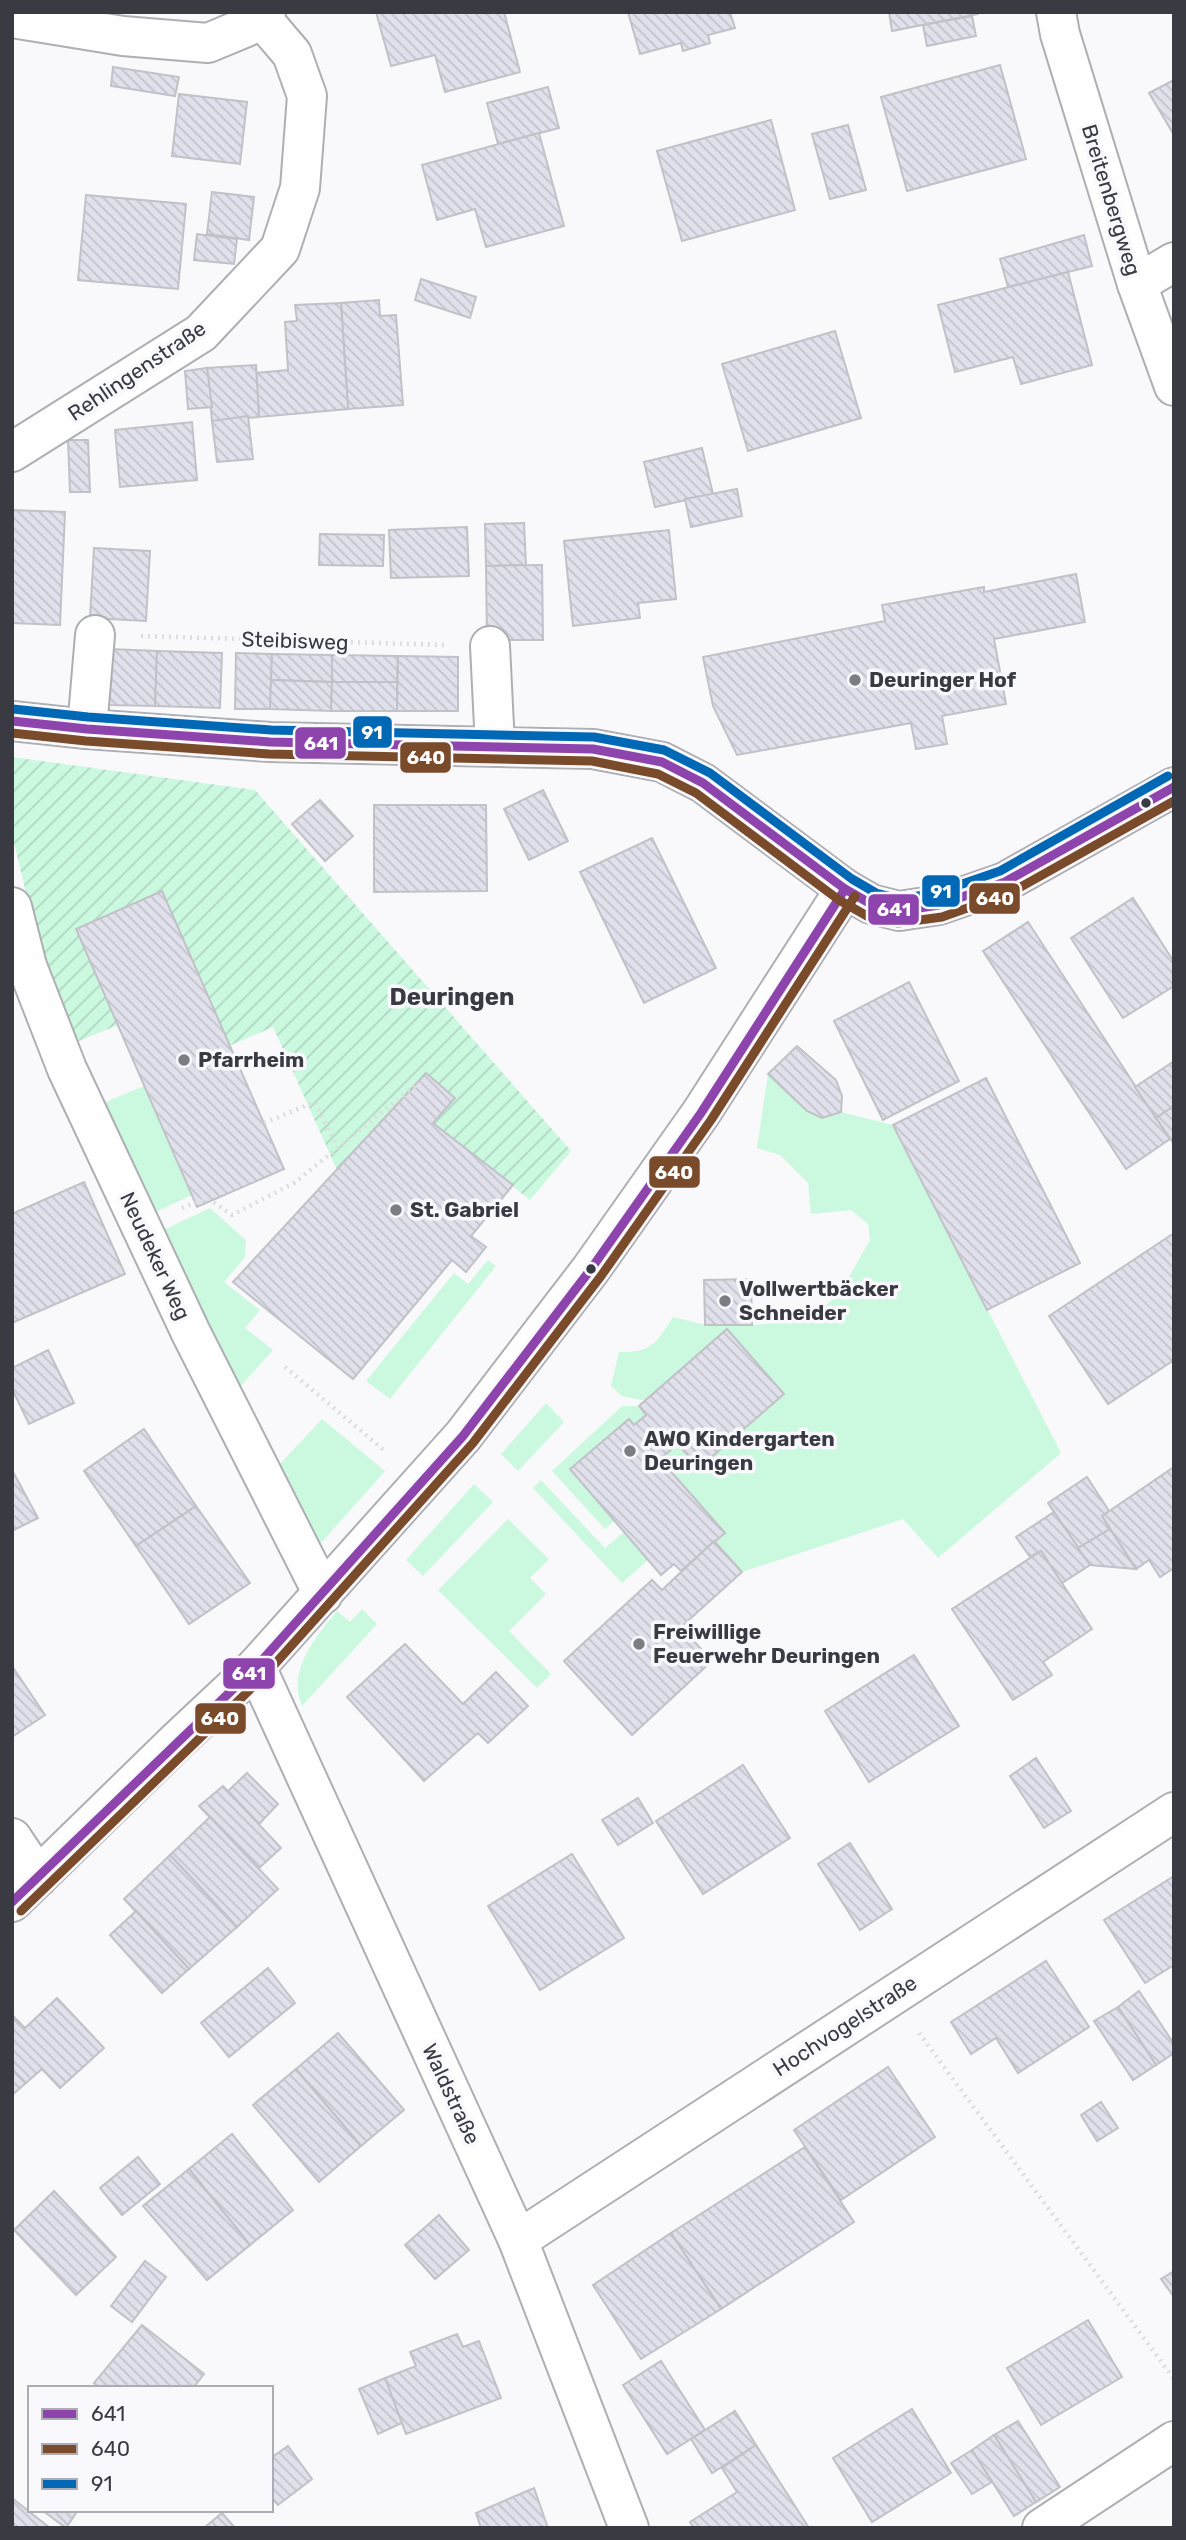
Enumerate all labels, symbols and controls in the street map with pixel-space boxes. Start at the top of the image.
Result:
street label: Breitenbergweg [1077,121,1146,278]
street label: Rehlingenstraße [63,315,210,426]
street label: Steibisweg [241,626,349,655]
place label: Deuringer Hof [869,667,1017,692]
marker: Deuringer Hof [847,672,863,688]
line badge: 91 [352,715,393,749]
text: 91 [361,721,383,744]
line badge: 641 [294,726,347,760]
text: 641 [304,732,338,755]
line badge: 640 [399,741,452,774]
text: 640 [407,746,445,769]
unlabelled marker [1139,796,1153,810]
line badge: 91 [921,874,961,908]
text: 91 [930,880,952,903]
line badge: 640 [968,882,1021,915]
text: 640 [976,887,1014,910]
line badge: 641 [867,893,920,926]
text: 641 [877,898,911,921]
district label: Deuringen [390,983,514,1011]
place label: Pfarrheim [198,1047,304,1072]
marker: Pfarrheim [176,1052,192,1068]
line badge: 640 [648,1155,701,1189]
text: 640 [655,1161,693,1184]
street label: Neudeker Weg [115,1188,196,1324]
place label: St. Gabriel [410,1197,519,1222]
marker: St. Gabriel [388,1202,404,1218]
unlabelled marker [584,1262,598,1276]
place label: Vollwertbäcker Schneider [739,1276,899,1325]
marker: Vollwertbäcker Schneider [717,1293,733,1309]
place label: AWO Kindergarten Deuringen [644,1426,835,1475]
marker: AWO Kindergarten Deuringen [622,1443,638,1459]
place label: Freiwillige Feuerwehr Deuringen [653,1619,880,1668]
marker: Freiwillige Feuerwehr Deuringen [631,1636,647,1652]
line badge: 641 [222,1657,276,1690]
text: 641 [232,1662,266,1685]
line badge: 640 [194,1702,247,1735]
text: 640 [201,1707,239,1730]
street label: Hochvogelstraße [768,1970,921,2081]
street label: Waldstraße [417,2040,486,2148]
legend [28,2386,273,2512]
text: 641 [91,2401,125,2426]
text: 640 [91,2436,130,2461]
text: 91 [91,2471,112,2496]

